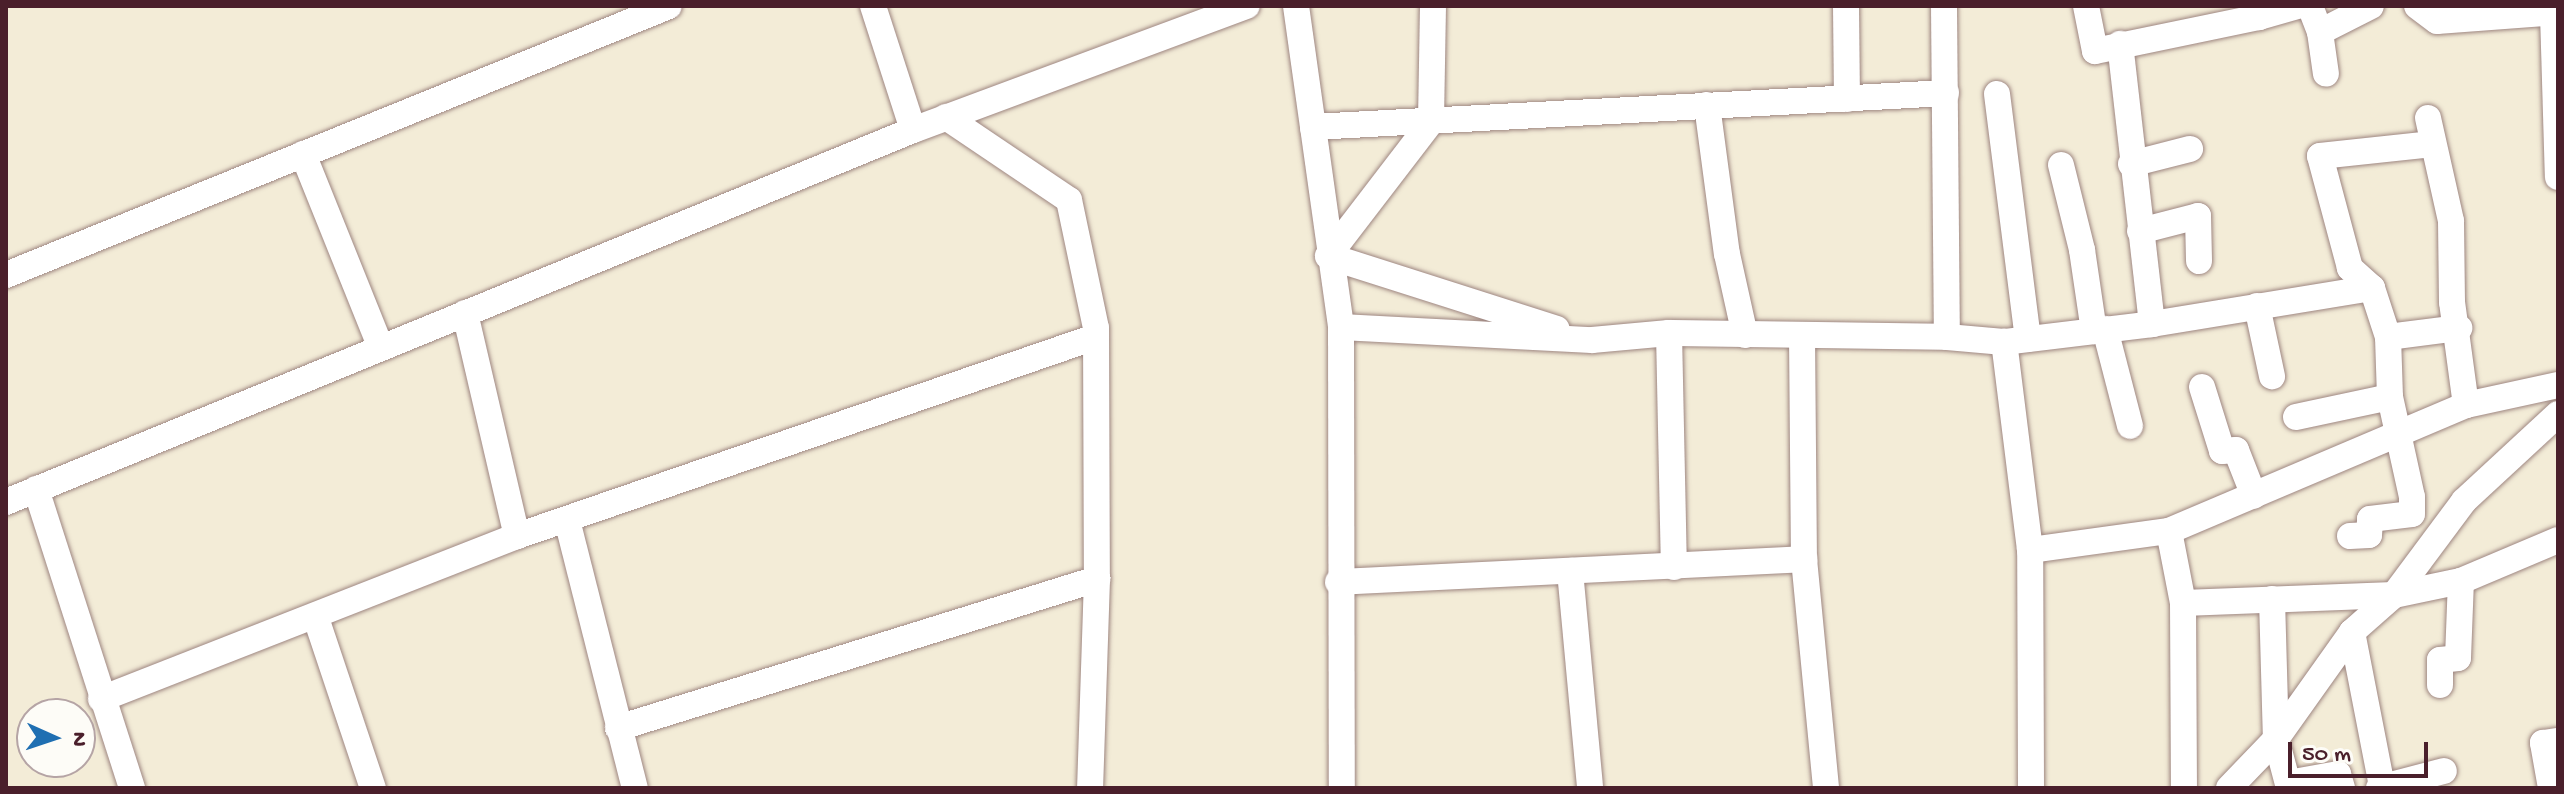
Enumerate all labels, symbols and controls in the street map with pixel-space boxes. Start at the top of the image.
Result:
north arrow [16,698,96,778]
scale bar [2292,726,2432,776]
text: N [65,731,91,747]
text: 50 m [2302,741,2351,770]

